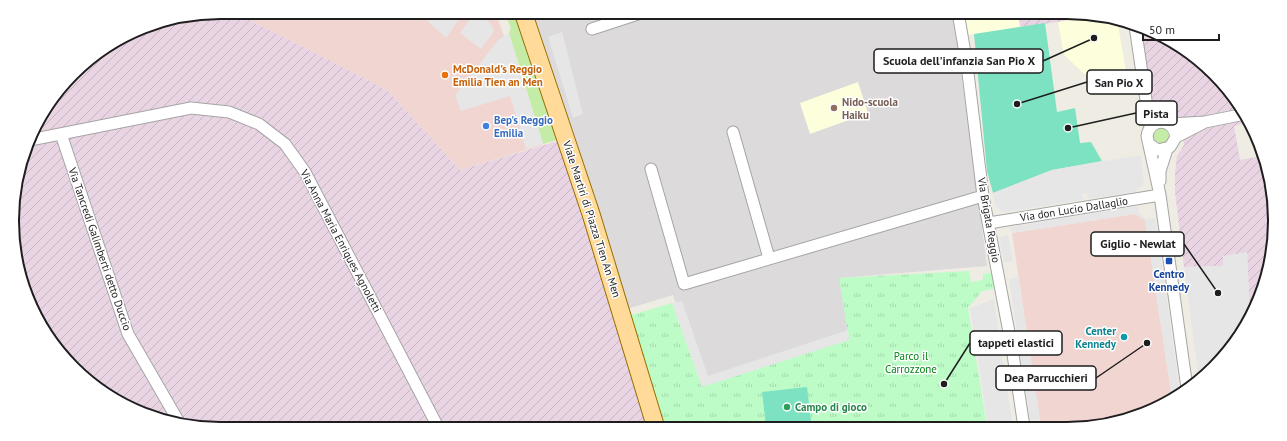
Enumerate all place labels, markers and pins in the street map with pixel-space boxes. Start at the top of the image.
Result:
callout: Scuola dell'infanzia San Pio X [874,49,1043,73]
place label: McDonald's Reggio Emilia Tien an Men [453,62,543,89]
marker: McDonald's Reggio Emilia Tien an Men [440,70,450,80]
callout: San Pio X [1087,70,1152,94]
place label: Nido-scuola Haiku [842,95,898,122]
callout: Pista [1136,101,1177,125]
marker: Nido-scuola Haiku [829,103,839,113]
place label: Bep's Reggio Emilia [494,113,553,140]
marker: Bep's Reggio Emilia [481,121,491,131]
callout: Giglio - Newlat [1091,232,1184,256]
marker: Centro Kennedy [1164,256,1174,266]
place label: Centro Kennedy [1149,267,1190,294]
place label: Center Kennedy [1075,324,1117,351]
callout: tappeti elastici [970,331,1062,355]
marker: Center Kennedy [1119,332,1129,342]
callout: Dea Parrucchieri [996,366,1096,390]
place label: Campo di gioco [795,400,867,414]
marker: Campo di gioco [782,402,792,412]

